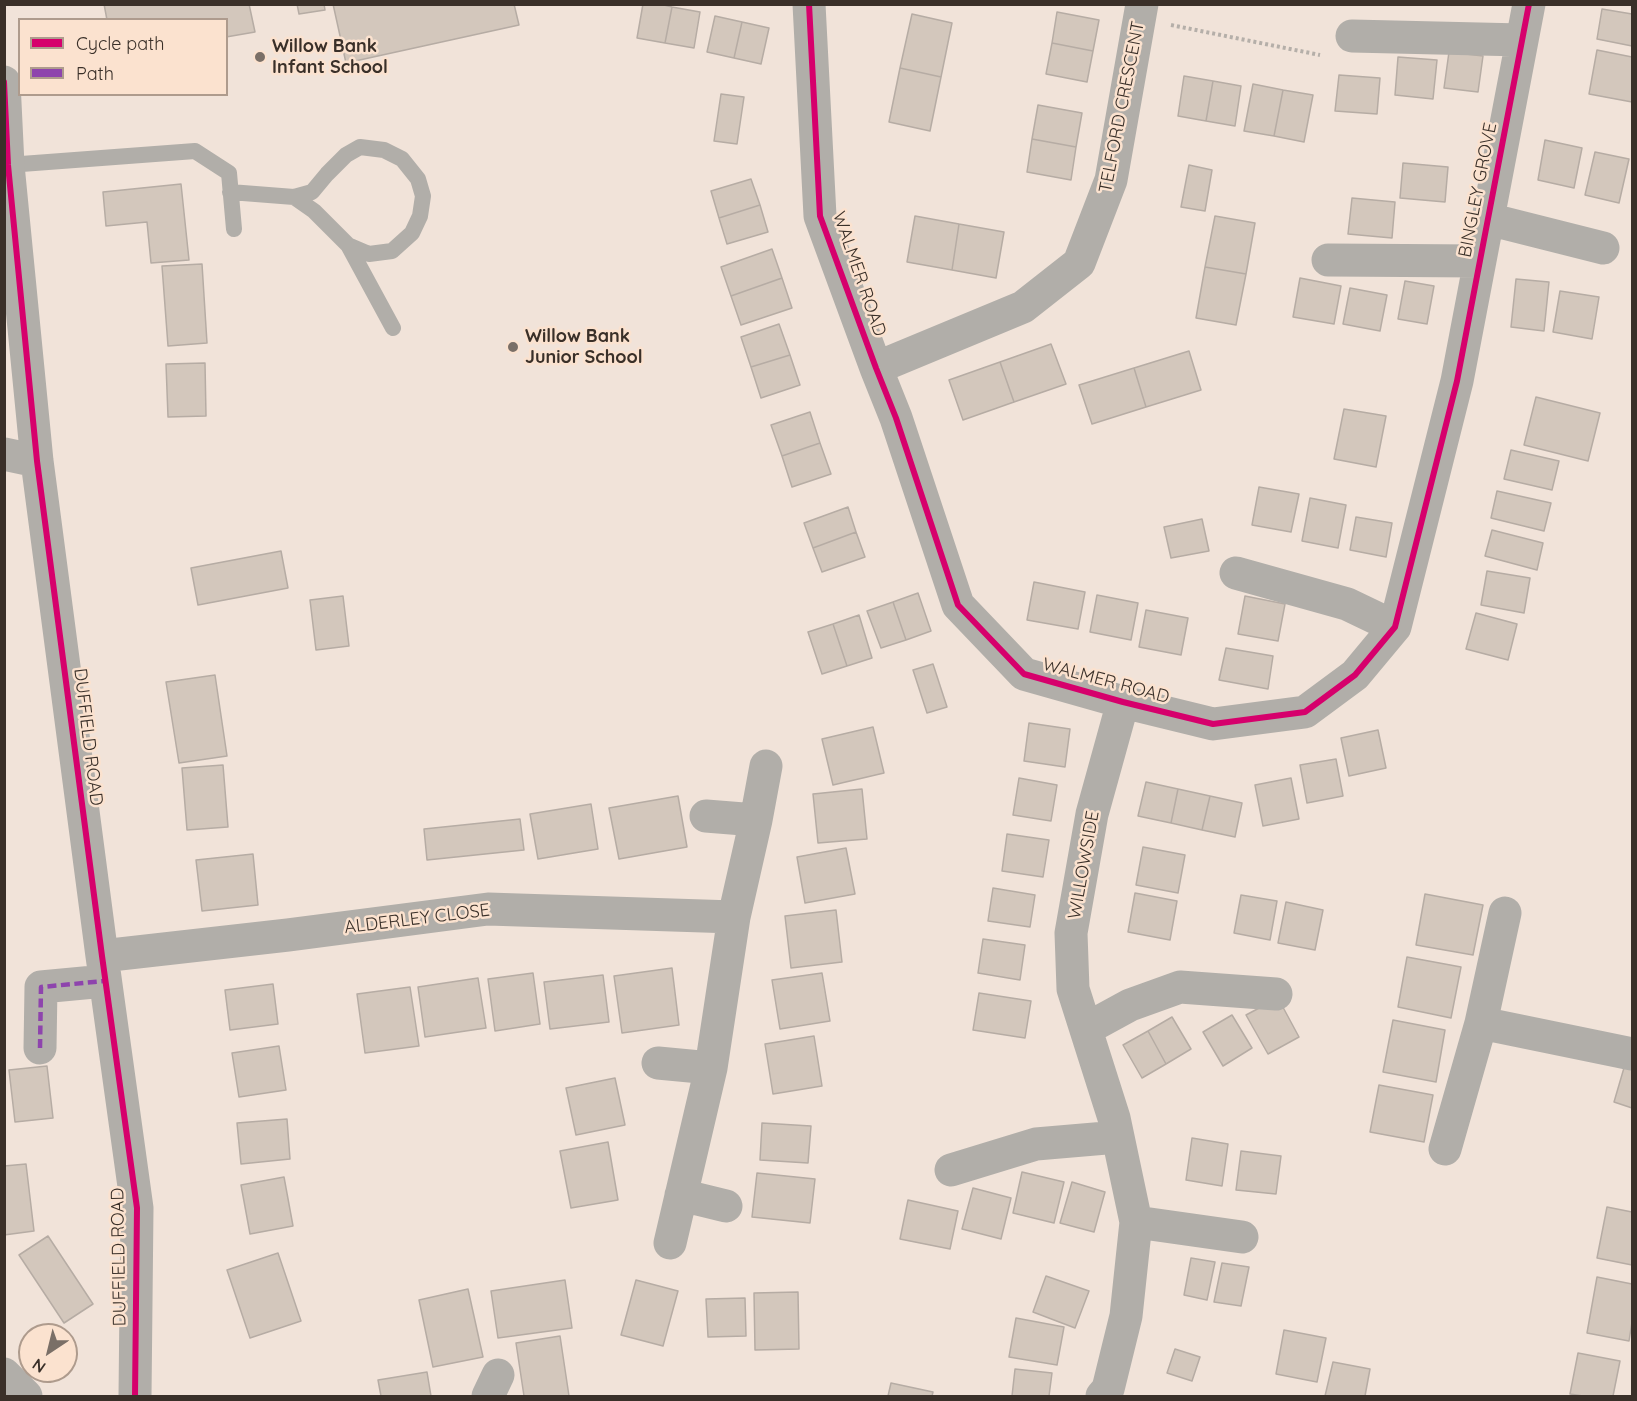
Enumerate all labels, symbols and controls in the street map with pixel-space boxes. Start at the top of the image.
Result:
legend [18,18,228,96]
street label: TELFORD CRESCENT [1095,19,1149,195]
text: Cycle path [76,32,164,55]
place label: Willow Bank Infant School [272,36,388,78]
marker: Willow Bank Infant School [253,50,267,64]
text: Path [76,62,114,85]
street label: BINGLEY GROVE [1454,121,1502,259]
street label: WALMER ROAD [828,209,890,339]
place label: Willow Bank Junior School [525,326,643,368]
marker: Willow Bank Junior School [506,340,520,354]
street label: WALMER ROAD [1040,654,1172,708]
street label: DUFFIELD ROAD [69,667,107,807]
street label: WILLOWSIDE [1064,809,1104,921]
street label: ALDERLEY CLOSE [343,899,491,939]
street label: DUFFIELD ROAD [107,1188,131,1326]
north arrow [18,1323,78,1383]
text: N [28,1355,49,1378]

